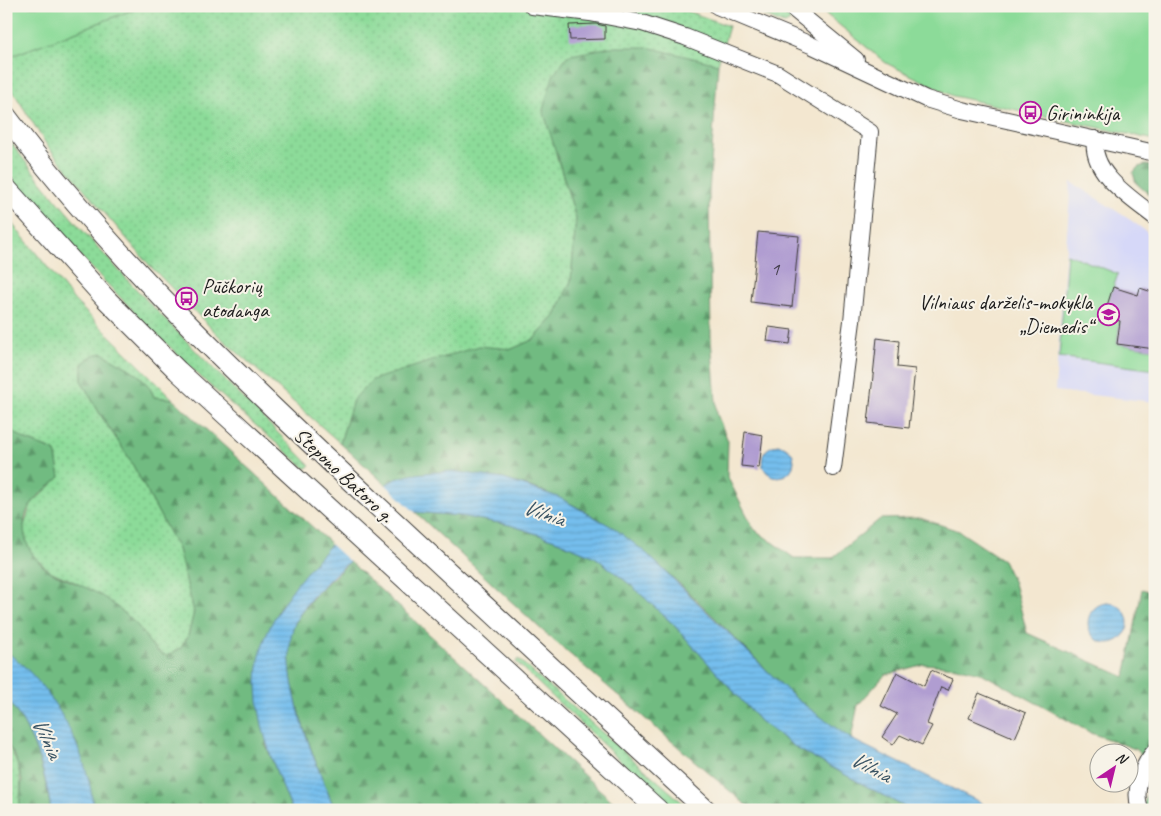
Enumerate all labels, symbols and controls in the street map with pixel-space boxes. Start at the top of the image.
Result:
place label: Girininkija [1046,100,1121,126]
bus stop icon: Girininkija [1018,101,1042,125]
house number: 1 [771,257,781,281]
place label: Pūčkorių atodanga [202,273,270,323]
bus stop icon: Pūčkorių atodanga [174,286,198,310]
place label: Vilniaus darželis-mokykla „Diemedis“ [919,289,1096,339]
school or university icon: Vilniaus darželis-mokykla „Diemedis“ [1096,302,1120,326]
street label: Stepono Batoro g. [288,422,400,529]
water label: Vilnia [520,493,571,534]
water label: Vilnia [26,713,70,765]
north arrow [1088,744,1138,794]
water label: Vilnia [846,745,899,791]
text: N [1113,748,1132,769]

